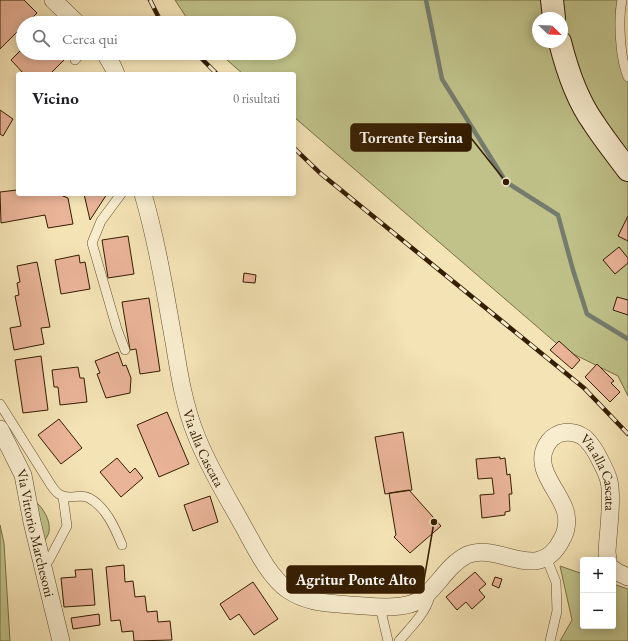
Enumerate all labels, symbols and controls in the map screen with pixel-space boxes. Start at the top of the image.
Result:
north arrow [532,12,568,48]
search box [16,16,296,60]
icon: search [30,27,52,49]
text: Cerca qui [62,29,118,48]
text: Vicino [32,87,79,109]
text: 0 risultati [233,90,280,107]
callout: Torrente Fersina [351,124,471,151]
text: Torrente Fersina [359,128,463,147]
street label: Via alla Cascata [179,407,229,490]
street label: Via alla Cascata [577,430,620,512]
street label: Via Vittorio Marchesoni [12,466,59,599]
map controls [580,557,616,629]
button: + [580,557,616,593]
callout: Agritur Ponte Alto [287,566,424,593]
text: Agritur Ponte Alto [295,570,417,589]
button: − [580,593,616,629]

